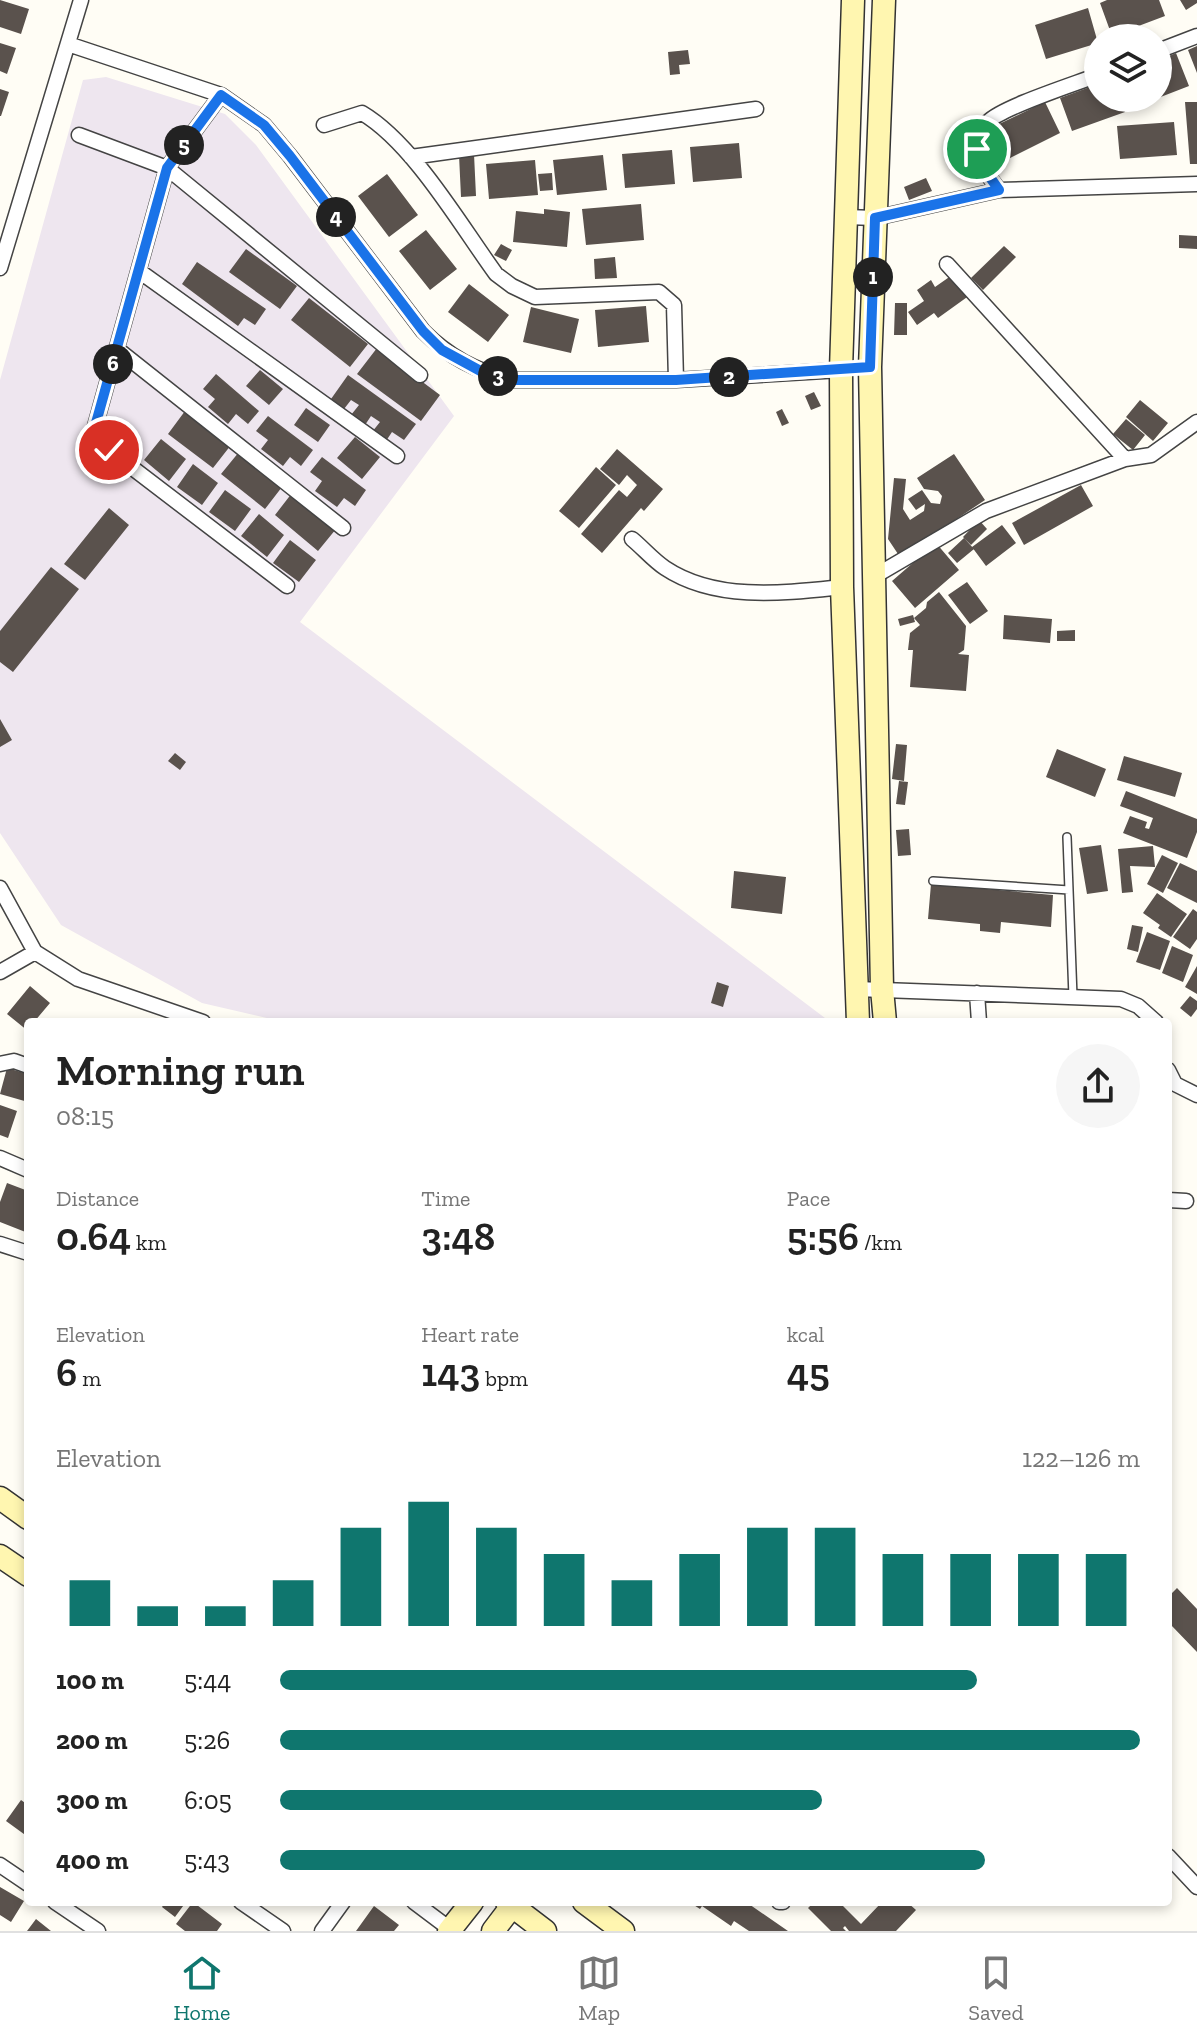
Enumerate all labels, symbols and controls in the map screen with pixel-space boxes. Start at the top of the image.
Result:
map controls [1084,24,1172,112]
button: layers [1084,24,1172,112]
pin [943,115,1011,183]
pin: 5 [164,125,204,165]
icon: arrive [955,127,999,171]
text: 5 [178,131,190,158]
pin: 4 [316,197,356,237]
text: 4 [330,203,342,230]
pin: 1 [853,257,893,297]
text: 1 [869,263,877,290]
pin: 6 [93,344,133,384]
text: 6 [107,350,119,377]
pin: 3 [478,356,518,396]
pin: 2 [709,357,749,397]
text: 3 [492,362,504,389]
text: 2 [723,363,735,390]
pin [75,416,143,484]
icon: check [87,428,131,472]
text: Morning run [56,1043,304,1096]
button: share [1056,1044,1140,1128]
text: 08:15 [56,1100,114,1132]
text: Distance [56,1185,139,1212]
text: Time [421,1185,470,1212]
text: Pace [787,1185,830,1212]
text: 0.64 [56,1212,131,1260]
text: 3:48 [421,1212,495,1260]
text: 5:56 [787,1212,859,1260]
text: km [131,1229,166,1256]
text: /km [859,1229,902,1256]
text: Elevation [56,1321,145,1348]
text: Heart rate [421,1321,519,1348]
text: kcal [787,1321,824,1348]
text: 6 [56,1348,77,1396]
text: 143 [421,1348,480,1396]
text: 45 [787,1348,830,1396]
text: m [77,1365,101,1392]
text: bpm [480,1365,528,1392]
text: Elevation [56,1442,161,1474]
text: 122–126 m [1022,1442,1140,1474]
text: 100 m [56,1664,124,1696]
text: 5:44 [184,1664,231,1696]
text: 200 m [56,1724,128,1756]
text: 5:26 [184,1724,230,1756]
text: 300 m [56,1784,127,1816]
text: 6:05 [184,1784,232,1816]
text: 400 m [56,1844,128,1876]
text: 5:43 [184,1844,230,1876]
tab: Home [174,1951,230,2026]
tab: Map [577,1951,621,2026]
tab: Saved [968,1951,1023,2026]

